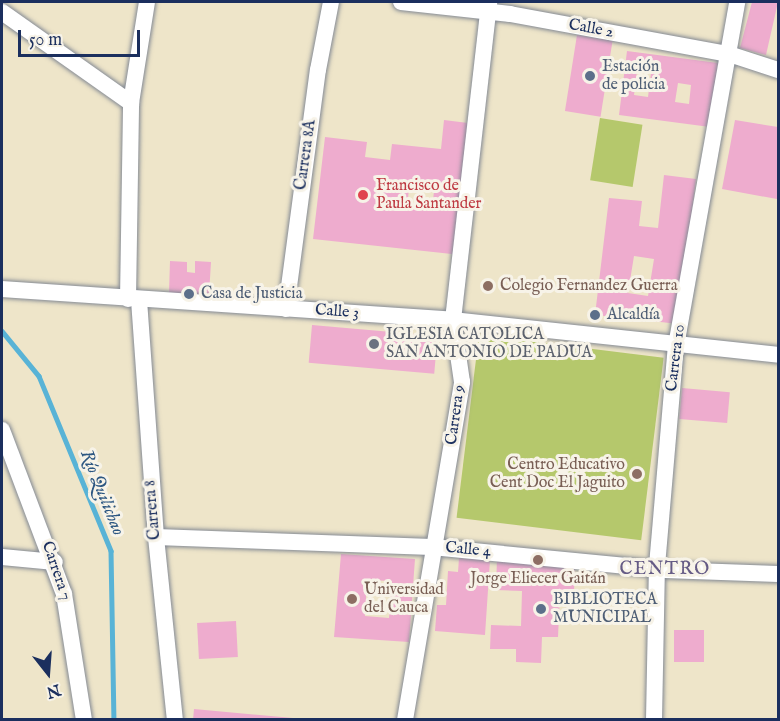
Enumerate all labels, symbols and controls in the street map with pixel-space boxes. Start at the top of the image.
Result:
street label: Calle 2 [567,16,615,42]
scale bar [21,18,142,56]
text: 50 m [29,29,62,52]
place label: Estación de policia [602,57,665,95]
marker: Estación de policia [583,69,597,83]
street label: Carrera 8A [292,119,320,191]
place label: Francisco de Paula Santander [376,176,481,214]
marker: Francisco de Paula Santander [354,186,372,204]
place label: Colegio Fernandez Guerra [500,276,678,296]
marker: Colegio Fernandez Guerra [481,279,495,293]
place label: Casa de Justicia [201,284,303,304]
marker: Casa de Justicia [182,287,196,301]
street label: Calle 3 [314,301,360,323]
place label: Alcaldía [607,305,660,325]
marker: Alcaldía [588,308,602,322]
street label: Carrera 10 [662,323,690,393]
place label: IGLESIA CATOLICA SAN ANTONIO DE PADUA [386,325,592,363]
marker: IGLESIA CATOLICA SAN ANTONIO DE PADUA [367,337,381,351]
street label: Carrera 9 [442,384,470,446]
water label: Río Quilichao [74,447,128,539]
place label: Centro Educativo Cent Doc El Jaguito [490,455,625,493]
marker: Centro Educativo Cent Doc El Jaguito [630,467,644,481]
street label: Carrera 8 [141,479,165,541]
street label: Calle 4 [444,538,492,562]
street label: Carrera 7 [37,539,75,603]
marker: Jorge Eliecer Gaitán [531,553,545,567]
district label: CENTRO [619,559,711,581]
place label: Jorge Eliecer Gaitán [470,569,606,589]
place label: Universidad del Cauca [364,580,444,618]
place label: BIBLIOTECA MUNICIPAL [553,590,657,628]
marker: Universidad del Cauca [345,592,359,606]
marker: BIBLIOTECA MUNICIPAL [534,602,548,616]
north arrow [18,643,78,703]
text: N [44,679,63,702]

